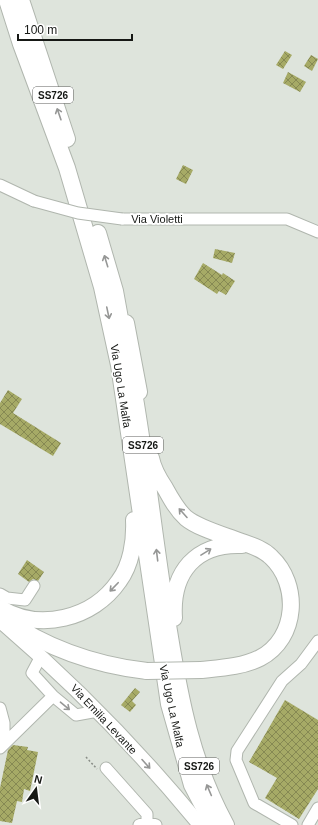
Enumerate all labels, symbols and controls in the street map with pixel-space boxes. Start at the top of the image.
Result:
scale bar [18,16,132,42]
text: 100 m [24,23,57,37]
road number: SS726 [33,87,73,103]
one-way arrow [54,108,62,120]
street label: Via Violetti [131,213,183,225]
one-way arrow [102,255,109,268]
one-way arrow [104,306,112,319]
street label: Via Ugo La Malfa [108,343,134,429]
road number: SS726 [123,437,163,453]
one-way arrow [178,508,187,519]
one-way arrow [200,547,212,555]
one-way arrow [153,548,161,561]
one-way arrow [109,582,119,592]
street label: Via Ugo La Malfa [157,664,187,749]
street label: Via Emilia Levante [69,682,139,756]
one-way arrow [60,702,71,711]
one-way arrow [141,758,150,768]
road number: SS726 [179,758,219,774]
north arrow [16,769,56,809]
text: N [33,773,44,786]
one-way arrow [204,784,212,796]

